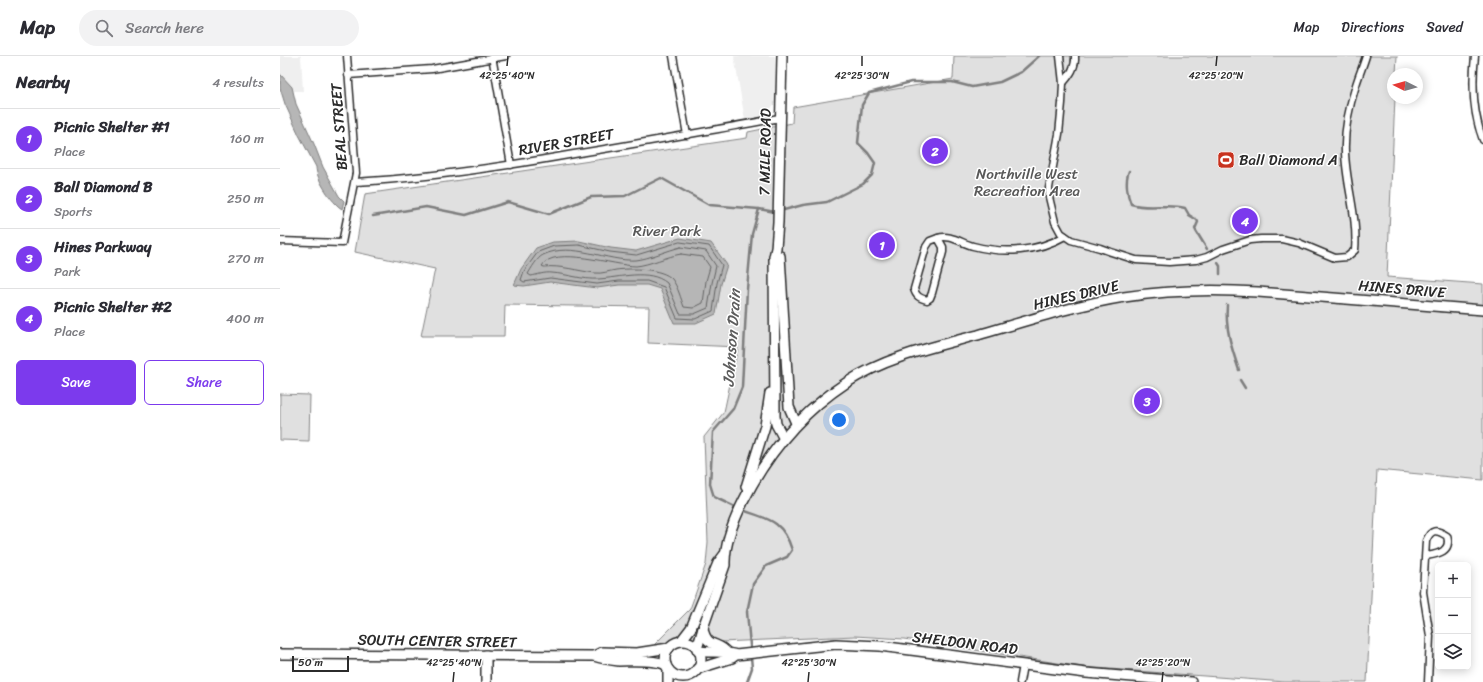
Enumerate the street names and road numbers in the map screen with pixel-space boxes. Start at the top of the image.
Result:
street label: BEAL STREET [323,81,355,171]
street label: 7 MILE ROAD [751,108,779,196]
street label: RIVER STREET [516,121,617,163]
street label: HINES DRIVE [1031,272,1123,317]
street label: HINES DRIVE [1357,272,1448,306]
street label: SHELDON ROAD [911,624,1019,662]
street label: SOUTH CENTER STREET [357,627,518,655]

